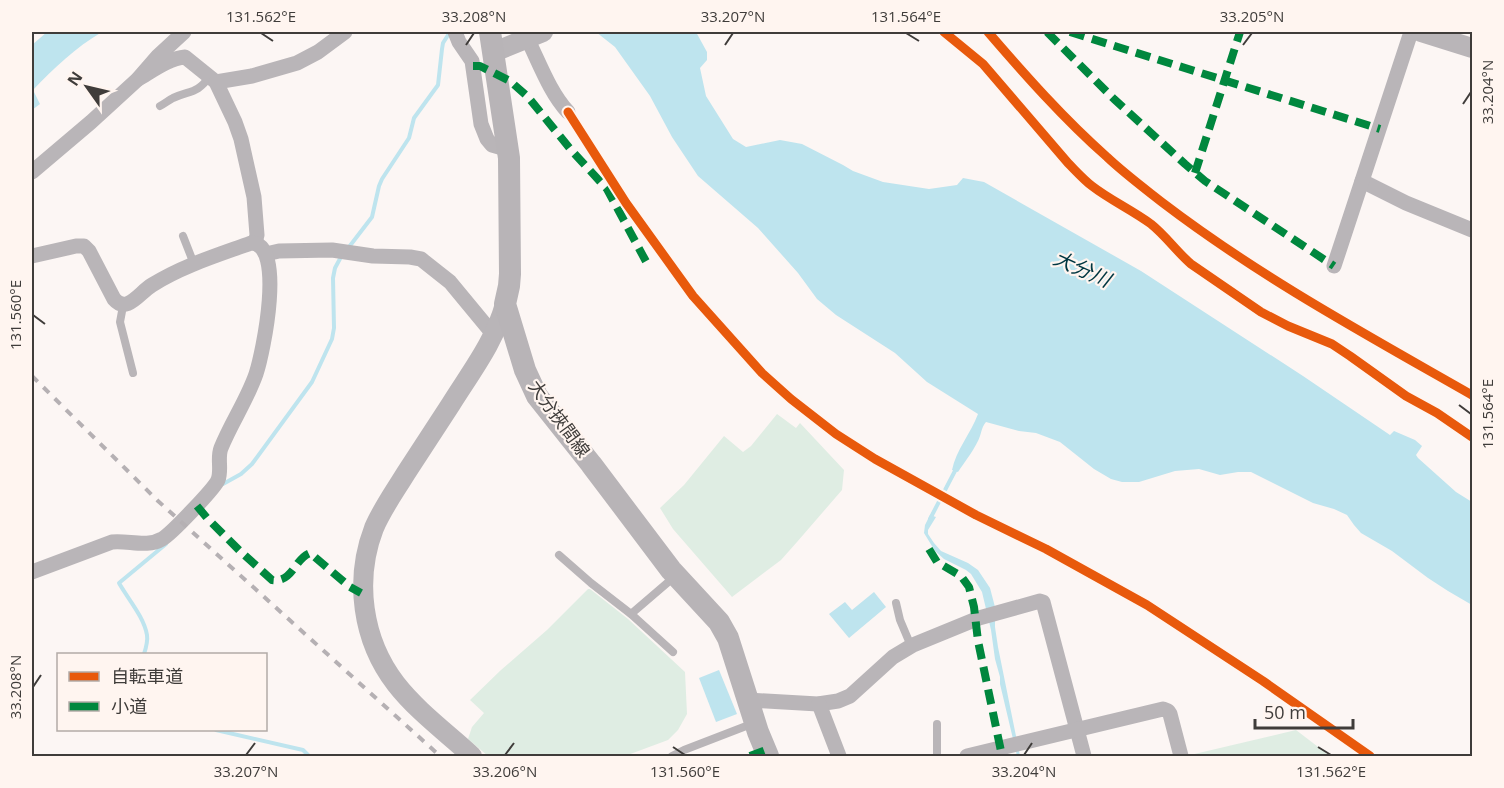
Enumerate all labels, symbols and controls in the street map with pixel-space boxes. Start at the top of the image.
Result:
text: 131.562°E [226,6,296,26]
text: 33.208°N [442,6,506,26]
text: 33.207°N [701,6,765,26]
text: 131.564°E [871,6,941,26]
text: 33.205°N [1220,6,1284,26]
north arrow [57,57,117,117]
text: 33.204°N [1477,60,1497,124]
text: N [62,67,87,90]
water label: 大分川 [1049,244,1117,294]
text: 131.560°E [5,280,25,350]
street label: 大分挾間線 [524,375,596,462]
text: 131.564°E [1477,379,1497,449]
legend [57,653,267,731]
text: 33.208°N [5,655,25,719]
text: 自転車道 [111,664,183,688]
scale bar [1255,692,1352,730]
text: 小道 [111,694,147,718]
text: 50 m [1264,700,1306,724]
text: 33.207°N [214,761,278,781]
text: 33.206°N [473,761,537,781]
text: 131.560°E [650,761,720,781]
text: 33.204°N [992,761,1056,781]
text: 131.562°E [1296,761,1366,781]

